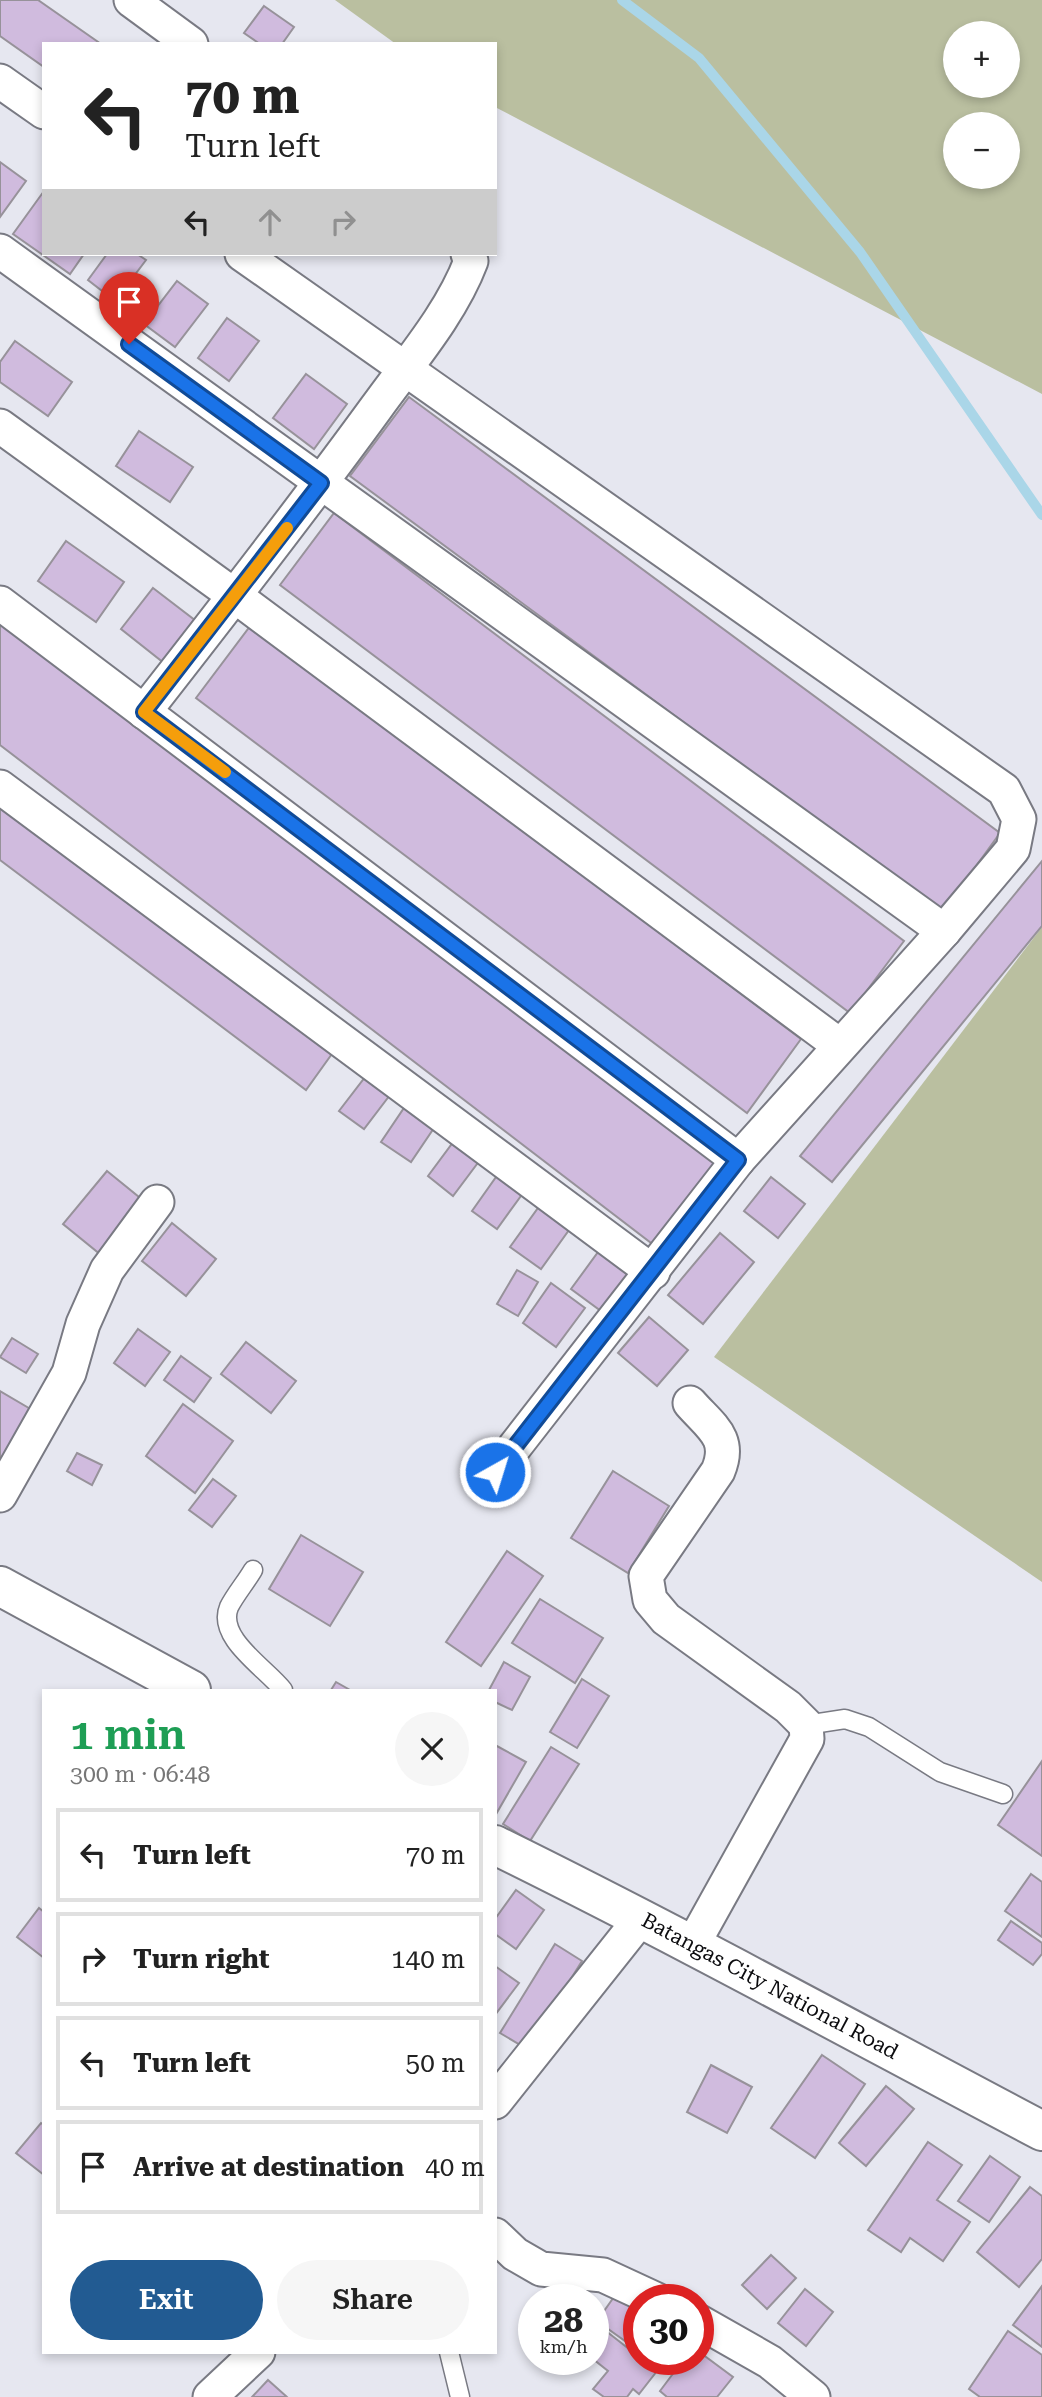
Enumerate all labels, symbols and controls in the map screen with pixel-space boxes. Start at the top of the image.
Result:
map controls [943,21,1020,189]
button: + [943,21,1020,98]
text: 70 m [185,68,300,125]
icon: left [70,70,161,161]
button: − [943,112,1020,189]
text: Turn left [185,127,320,165]
icon: left [178,203,216,241]
icon: ahead [251,203,289,241]
icon: right [324,203,362,241]
pin [99,272,159,344]
icon: arrive [110,283,148,321]
position arrow [458,1435,532,1509]
text: 1 min [70,1710,186,1759]
button: close [395,1712,469,1786]
text: 300 m · 06:48 [70,1761,210,1788]
icon: left [74,1836,112,1874]
text: Turn left [133,1840,251,1870]
text: 70 m [406,1840,465,1870]
street label: Batangas City National Road [638,1908,903,2064]
icon: right [74,1940,112,1978]
text: Turn right [133,1944,269,1974]
text: 140 m [391,1944,465,1974]
icon: left [74,2044,112,2082]
text: Turn left [133,2048,251,2078]
text: 50 m [406,2048,465,2078]
icon: arrive [74,2148,112,2186]
text: Arrive at destination [133,2152,404,2182]
text: 40 m [425,2152,485,2182]
button: Exit [70,2260,263,2340]
button: Share [277,2260,469,2340]
speed limit sign: 30 [623,2284,714,2375]
text: 28 [544,2300,583,2341]
text: km/h [539,2336,588,2357]

